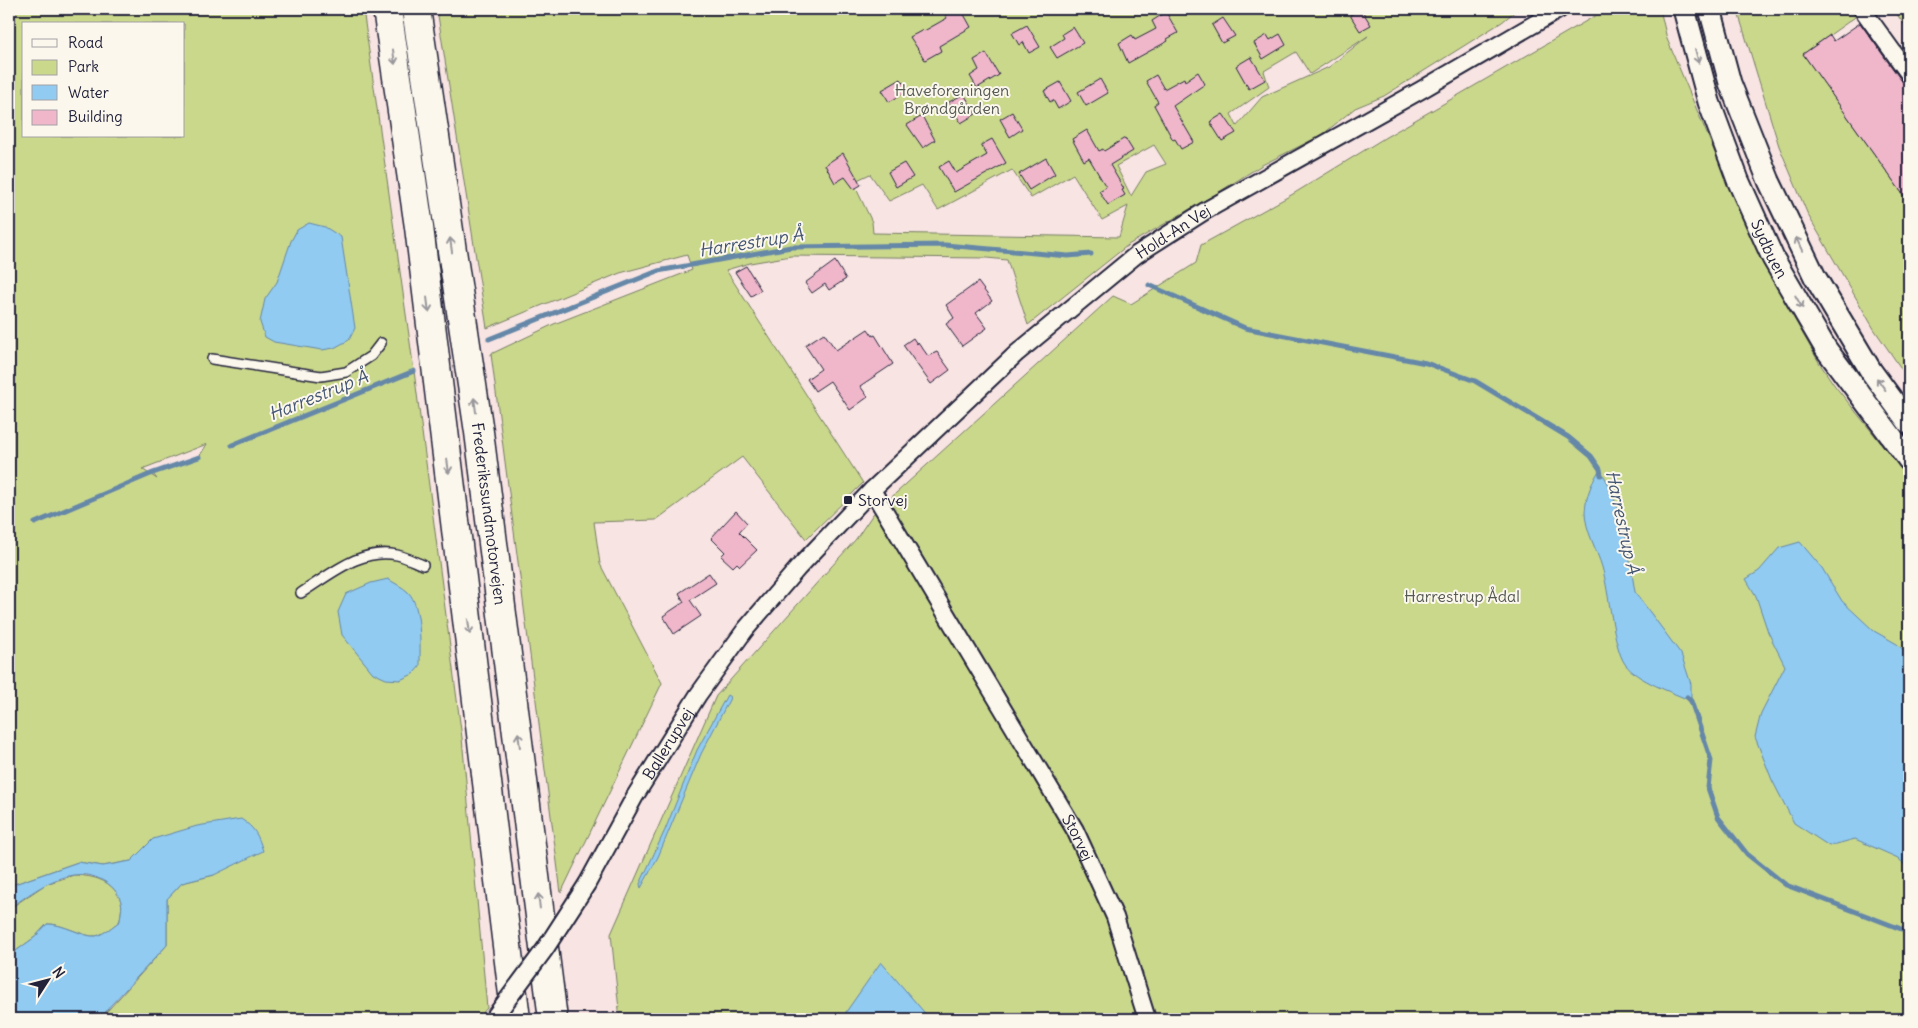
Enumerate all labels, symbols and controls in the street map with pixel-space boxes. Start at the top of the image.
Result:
legend [22,22,185,138]
text: Road [68,33,103,52]
one-way arrow [1692,47,1702,63]
one-way arrow [389,49,399,65]
text: Park [68,57,99,76]
park label: Haveforeningen Brøndgården [895,80,1009,118]
text: Water [68,83,109,102]
text: Building [68,107,123,126]
street label: Hold-An Vej [1132,200,1214,263]
street label: Sydbuen [1747,216,1793,282]
water label: Harrestrup Å [697,222,806,262]
one-way arrow [1794,236,1804,251]
one-way arrow [446,237,456,253]
one-way arrow [1794,294,1804,309]
one-way arrow [424,296,434,312]
water label: Harrestrup Å [265,364,372,425]
one-way arrow [1875,378,1886,391]
one-way arrow [470,398,480,414]
street label: Frederikssundmotorvejen [468,421,511,606]
one-way arrow [444,458,454,474]
water label: Harrestrup Å [1601,468,1645,577]
place label: Storvej [858,490,908,510]
marker: Storvej [842,494,854,506]
park label: Harrestrup Ådal [1404,586,1520,606]
one-way arrow [464,619,474,635]
street label: Ballerupvej [638,704,697,783]
one-way arrow [514,732,524,748]
street label: Storvej [1058,810,1098,864]
one-way arrow [534,894,544,910]
north arrow [22,956,72,1006]
text: N [48,963,69,982]

